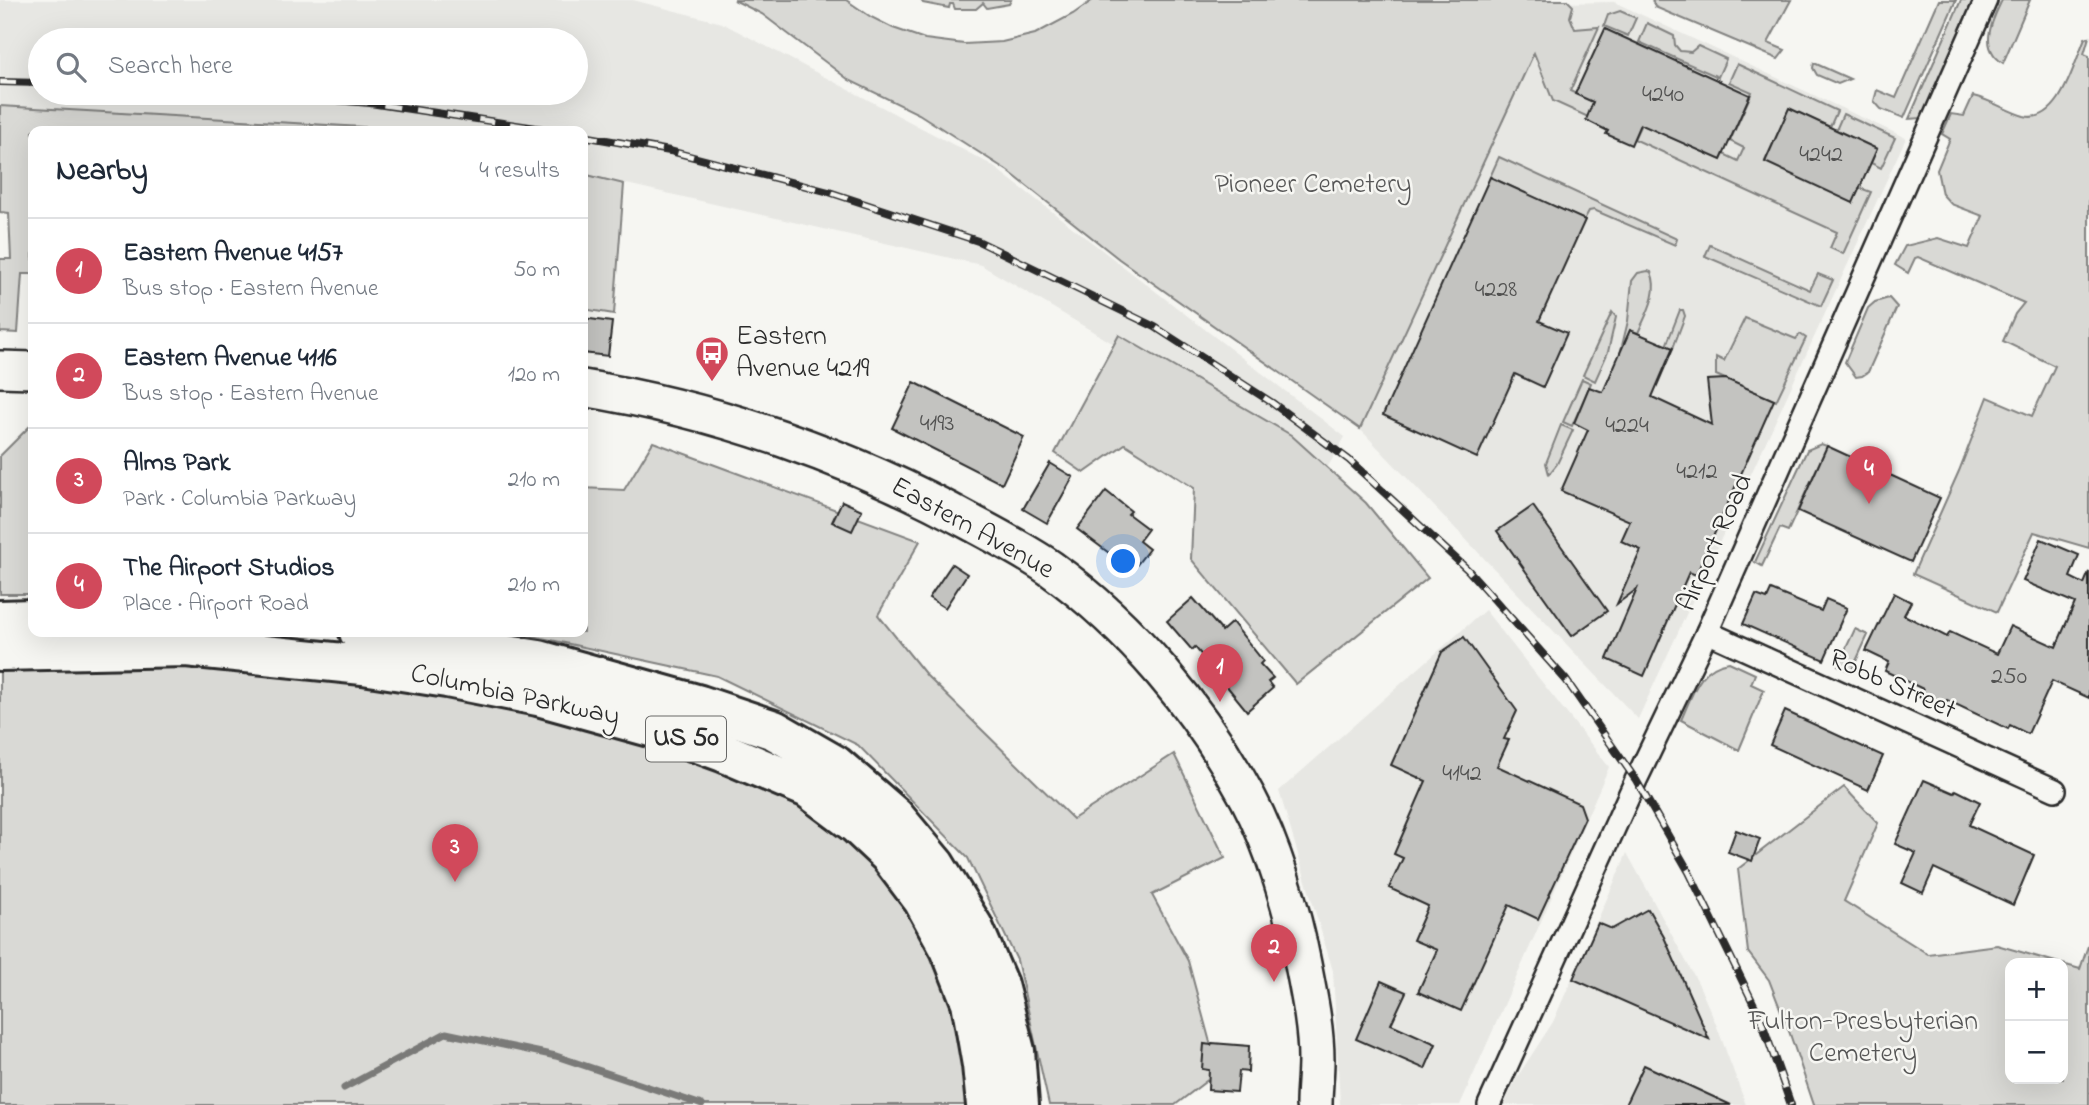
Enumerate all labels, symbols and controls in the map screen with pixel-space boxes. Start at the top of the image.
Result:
search box [28,28,588,105]
icon: search [52,48,90,86]
text: Search here [108,48,233,86]
house number: 4240 [1642,78,1684,113]
house number: 4242 [1799,138,1843,173]
text: Nearby [56,150,148,194]
text: 4 results [479,155,560,188]
park label: Pioneer Cemetery [1214,165,1412,206]
text: Eastern Avenue 4157 [123,235,343,273]
text: 1 [75,254,83,287]
text: 50 m [513,254,560,287]
text: Bus stop · Eastern Avenue [123,273,378,306]
house number: 4228 [1475,273,1517,308]
place label: Eastern Avenue 4219 [736,317,870,390]
bus stop icon: Eastern Avenue 4219 [693,334,731,383]
text: Eastern Avenue 4116 [123,340,337,378]
text: 2 [73,359,85,392]
text: 120 m [508,359,560,392]
text: Bus stop · Eastern Avenue [123,378,378,411]
house number: 4193 [920,407,954,442]
house number: 4224 [1605,409,1649,444]
text: Alms Park [123,445,230,483]
pin: 4 [1846,446,1892,504]
house number: 4212 [1676,455,1718,490]
text: 3 [74,464,84,497]
text: 210 m [508,464,560,497]
street label: Eastern Avenue [883,467,1062,591]
street label: Airport Road [1667,467,1765,618]
text: Park · Columbia Parkway [123,483,356,516]
your location [1106,544,1140,578]
text: The Airport Studios [123,550,334,588]
text: 4 [74,569,84,602]
text: 210 m [508,569,560,602]
text: Place · Airport Road [123,588,309,621]
street label: Robb Street [1822,639,1962,731]
pin: 1 [1197,644,1243,702]
street label: Columbia Parkway [407,654,623,738]
house number: 250 [1991,660,2027,695]
road number: US 50 [646,716,726,762]
house number: 4142 [1442,757,1482,792]
pin: 3 [432,824,478,882]
pin: 2 [1251,924,1297,982]
map controls [2005,958,2068,1084]
button: + [2005,958,2068,1021]
park label: Fulton-Presbyterian Cemetery [1747,1002,1978,1075]
button: − [2005,1021,2068,1084]

